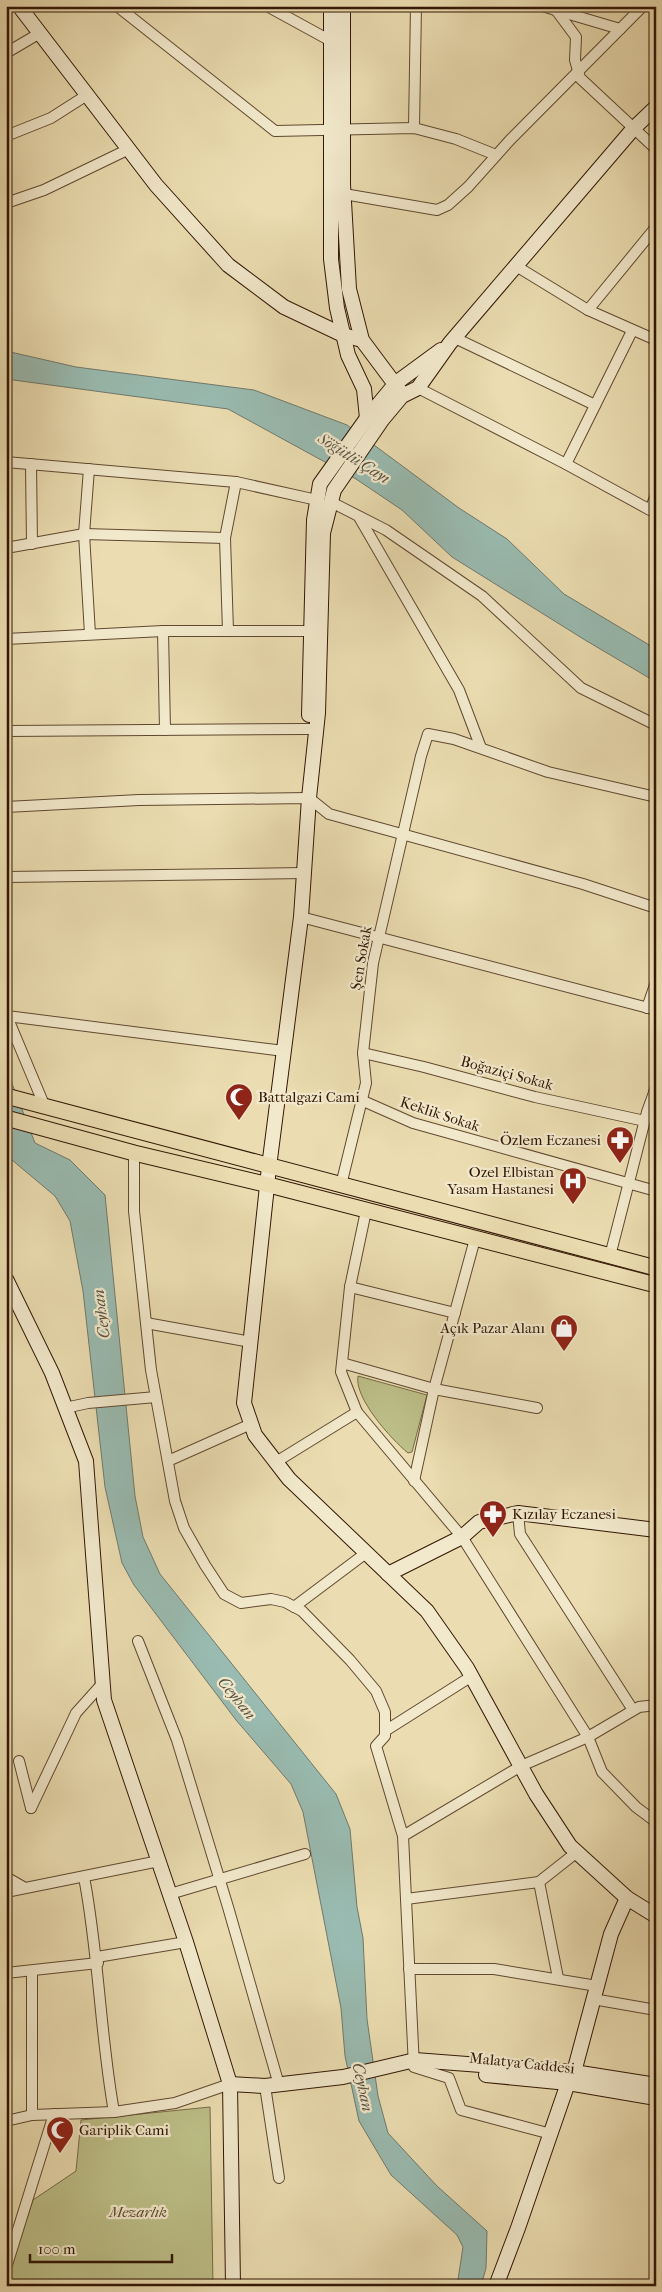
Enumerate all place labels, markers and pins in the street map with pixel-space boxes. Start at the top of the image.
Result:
mosque icon: Battalgazi Cami [224,1082,254,1121]
place label: Battalgazi Cami [258,1088,360,1106]
pharmacy icon: Özlem Eczanesi [605,1125,635,1164]
place label: Özlem Eczanesi [500,1131,602,1149]
place label: Ozel Elbistan Yasam Hastanesi [446,1163,555,1198]
hospital icon: Ozel Elbistan Yasam Hastanesi [558,1166,588,1205]
shop icon: Açık Pazar Alanı [549,1313,579,1352]
place label: Açık Pazar Alanı [439,1319,546,1337]
pharmacy icon: Kızılay Eczanesi [478,1499,508,1538]
place label: Kızılay Eczanesi [512,1505,616,1523]
mosque icon: Gariplik Cami [45,2115,75,2154]
place label: Gariplik Cami [79,2121,169,2139]

